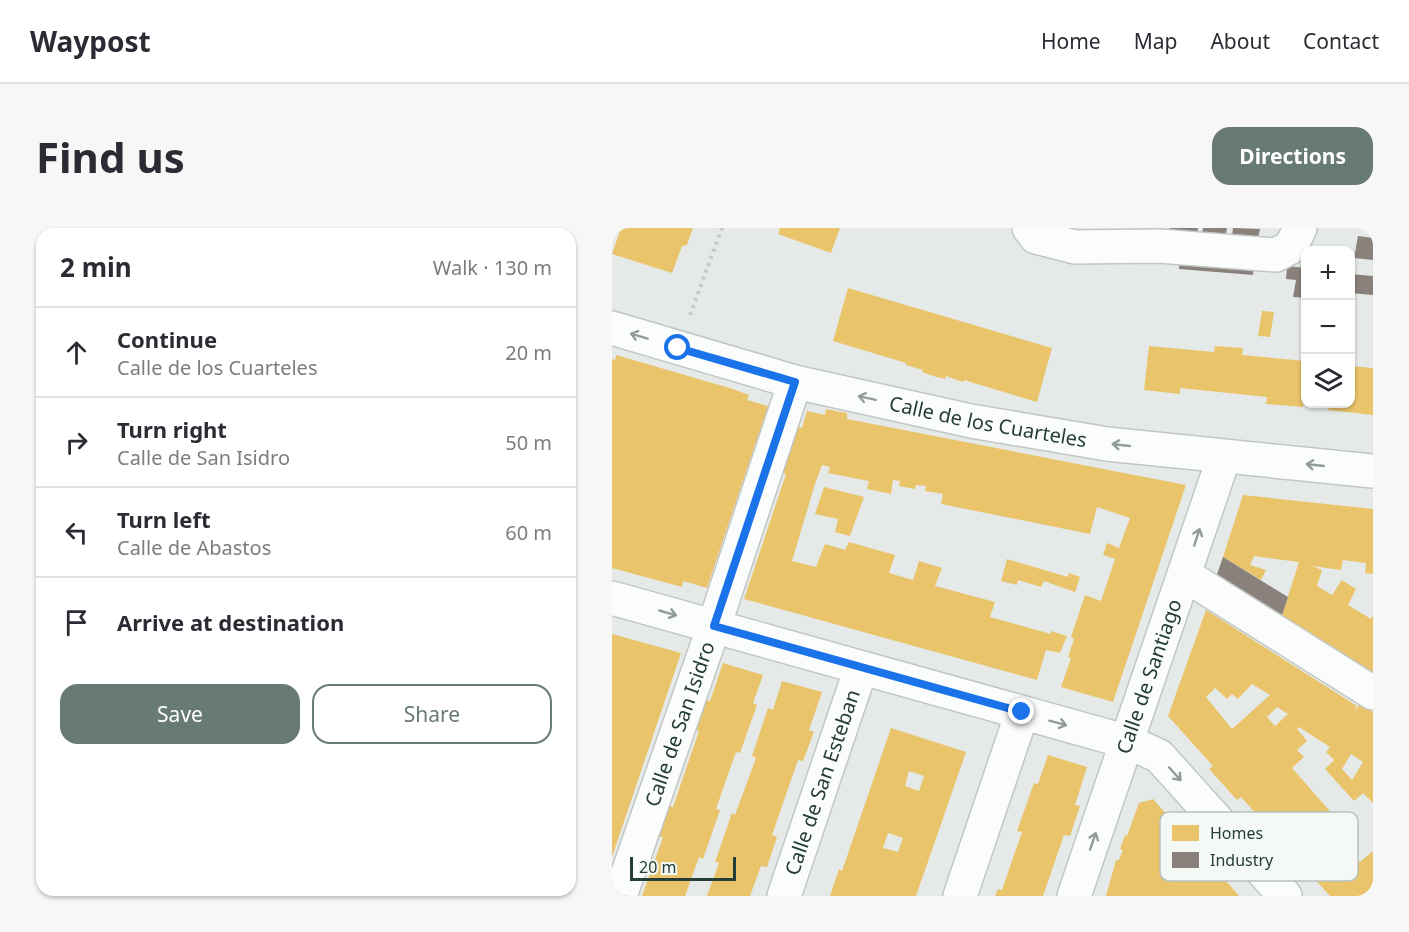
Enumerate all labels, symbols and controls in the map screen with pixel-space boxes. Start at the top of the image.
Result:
text: Waypost [30,22,151,60]
text: Home [1041,27,1101,55]
text: Map [1134,27,1177,55]
text: About [1210,27,1270,55]
text: Contact [1303,27,1379,55]
button: Directions [1212,127,1373,185]
text: Find us [36,128,185,185]
map controls [1301,246,1355,408]
button: + [1301,246,1355,300]
text: 2 min [60,249,132,285]
text: Walk · 130 m [433,254,552,281]
button: − [1301,300,1355,354]
text: Continue [117,324,217,354]
one-way arrow [630,330,649,341]
route start [664,334,690,360]
icon: ahead [60,336,93,369]
text: 20 m [505,339,552,366]
text: Calle de los Cuarteles [117,354,317,381]
button: layers [1301,354,1355,408]
street label: Calle de los Cuarteles [887,389,1089,453]
one-way arrow [858,392,878,403]
text: Turn right [117,414,227,444]
icon: right [60,426,93,459]
text: 50 m [505,429,552,456]
one-way arrow [1111,439,1131,450]
text: Calle de San Isidro [117,444,290,471]
one-way arrow [1305,459,1325,470]
text: Turn left [117,504,211,534]
icon: left [60,516,93,549]
text: 60 m [505,519,552,546]
one-way arrow [1193,528,1204,547]
text: Calle de Abastos [117,534,271,561]
street label: Calle de Santiago [1110,595,1188,757]
icon: arrive [60,606,93,639]
text: Arrive at destination [117,607,344,637]
one-way arrow [658,608,677,619]
street label: Calle de San Isidro [638,638,721,810]
button: Save [60,684,300,744]
button: Share [312,684,552,744]
street label: Calle de San Esteban [778,686,866,879]
route end [1008,698,1034,724]
one-way arrow [1048,717,1067,729]
one-way arrow [1168,766,1182,781]
legend [1160,812,1358,881]
text: Homes [1210,822,1263,844]
one-way arrow [1089,832,1100,851]
text: Industry [1210,849,1274,871]
scale bar [630,854,736,882]
text: 20 m [639,856,676,878]

